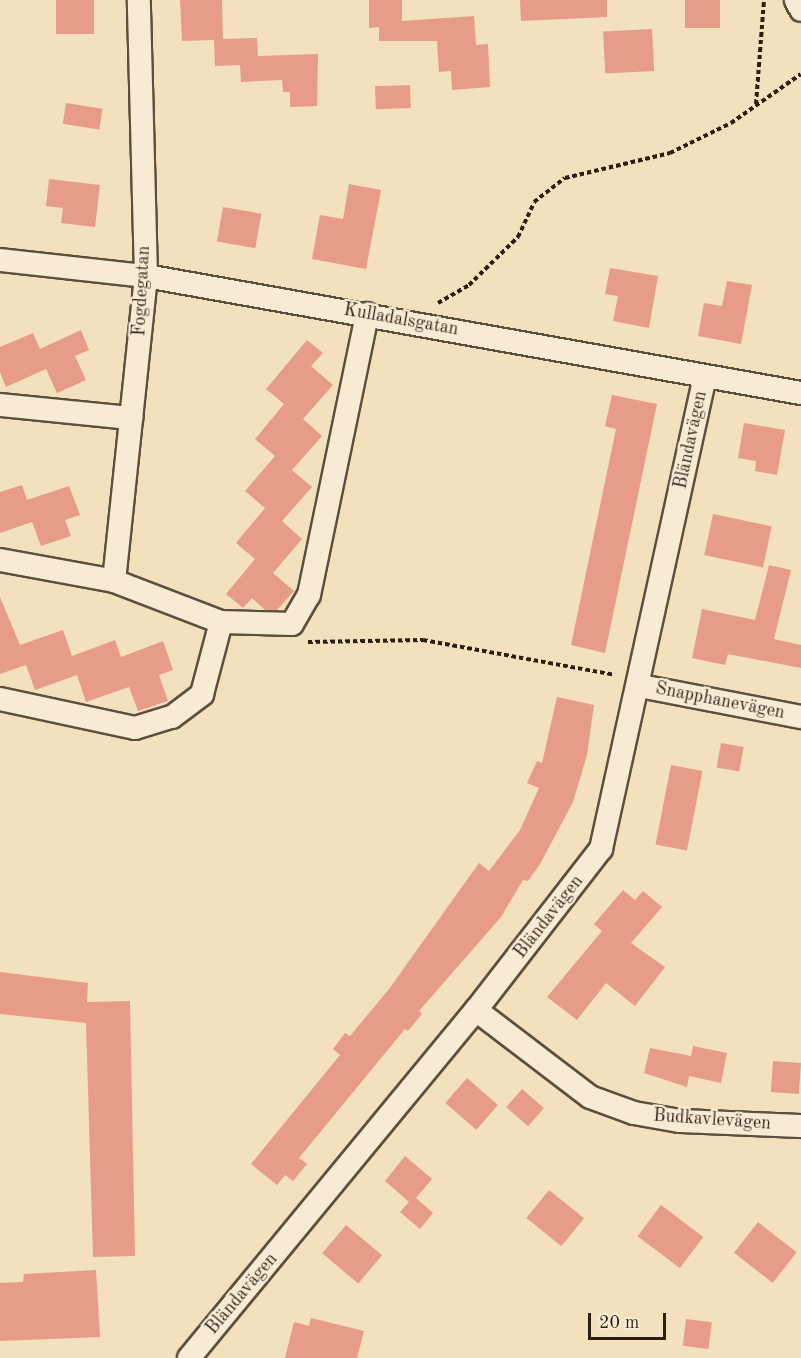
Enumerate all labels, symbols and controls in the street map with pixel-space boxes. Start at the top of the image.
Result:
street label: Fogdegatan [129,245,155,337]
street label: Kulladalsgatan [342,299,460,341]
street label: Bländavägen [670,389,712,491]
street label: Snapphanevägen [654,678,786,724]
street label: Bländavägen [510,871,588,963]
street label: Budkavlevägen [652,1105,772,1135]
street label: Bländavägen [202,1249,282,1339]
scale bar [591,1301,669,1339]
text: 20 m [599,1314,639,1332]

